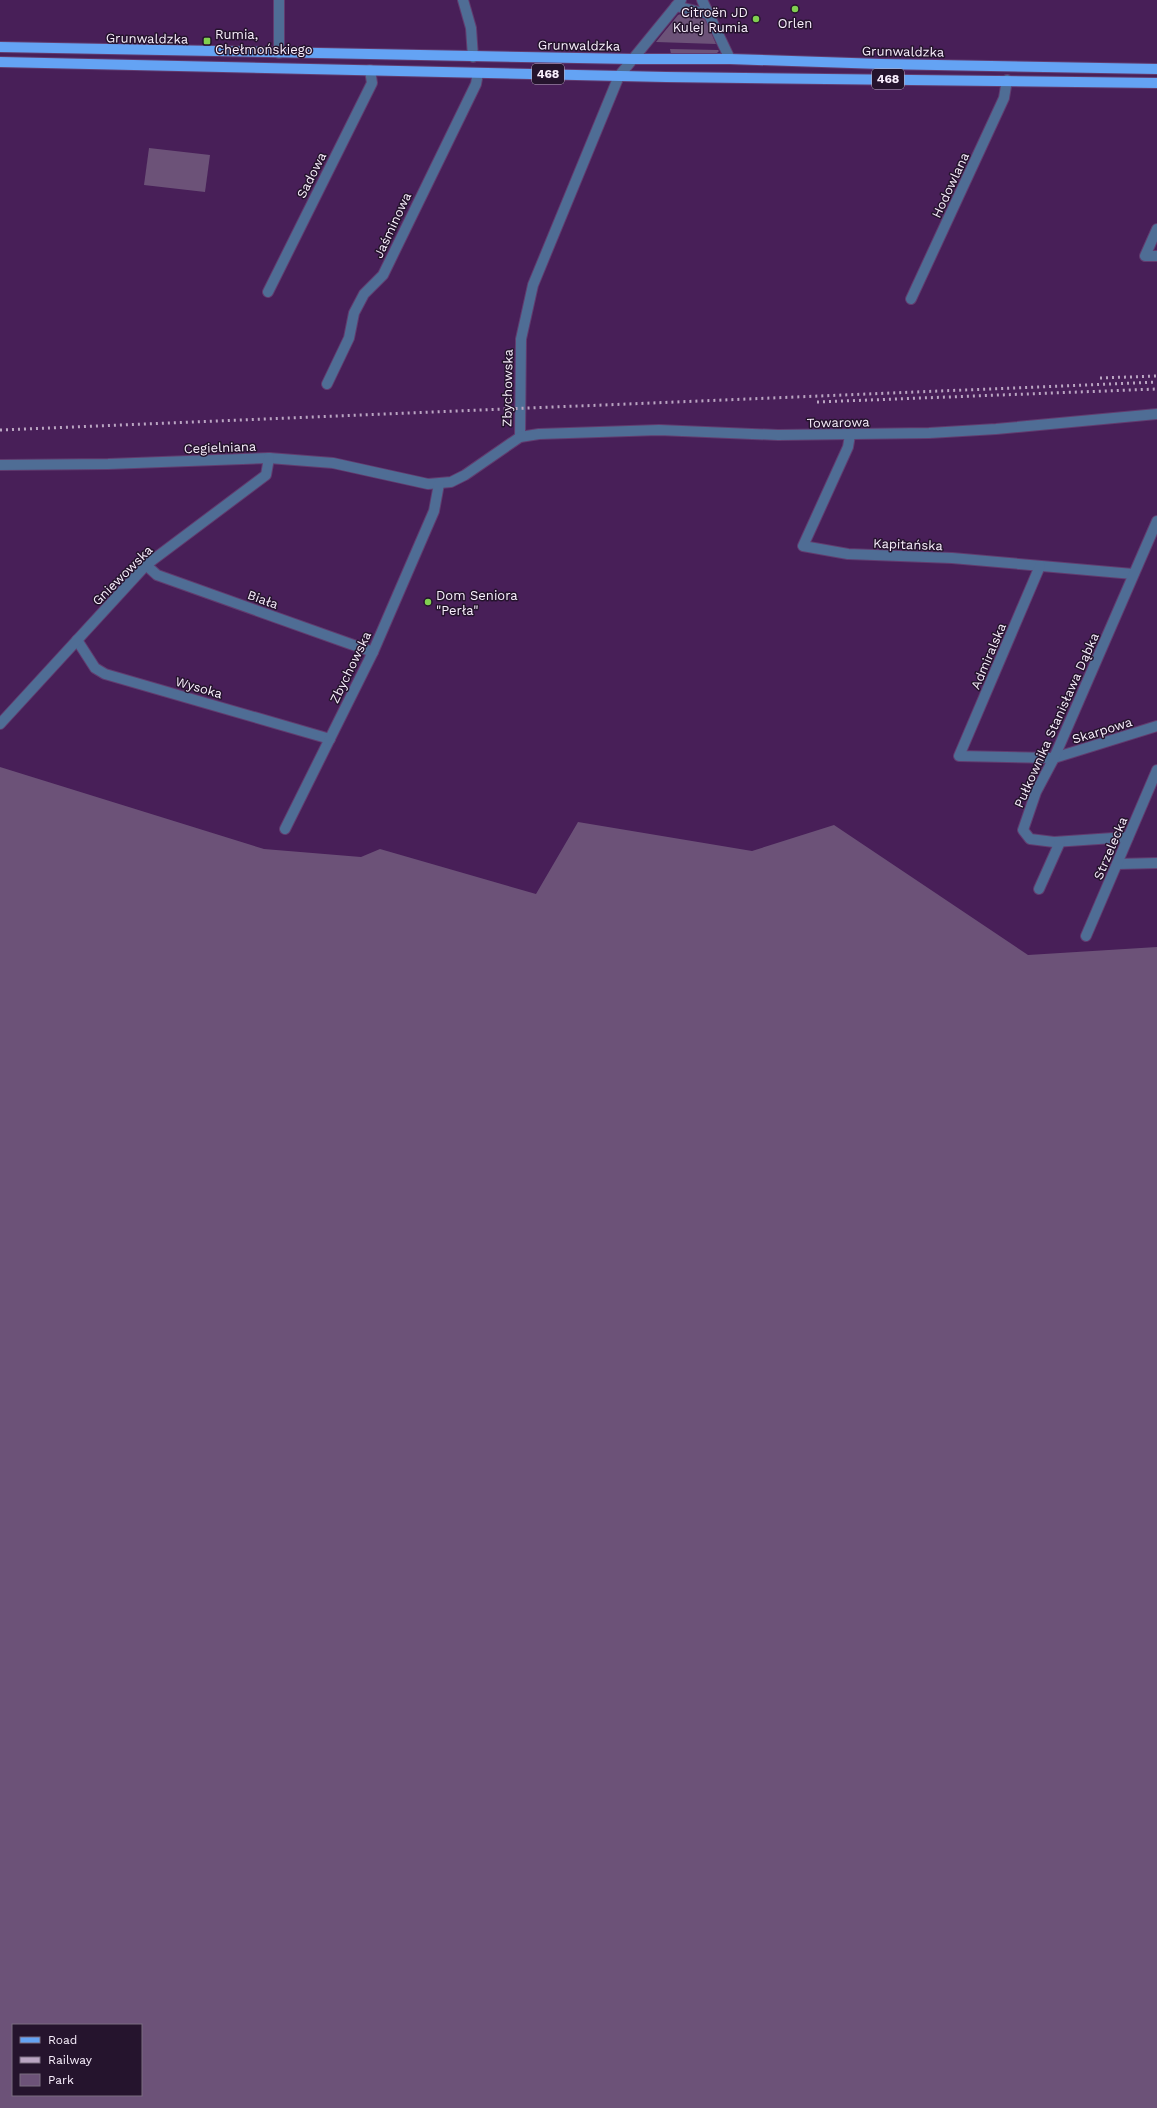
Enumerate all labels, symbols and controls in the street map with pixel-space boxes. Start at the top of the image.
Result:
marker: Orlen [790,4,800,14]
place label: Citroën JD Kulej Rumia [673,5,749,35]
marker: Citroën JD Kulej Rumia [751,14,761,24]
place label: Orlen [778,16,812,31]
place label: Rumia, Chełmońskiego [215,27,313,57]
street label: Grunwaldzka [106,30,189,47]
marker: Rumia, Chełmońskiego [202,36,212,46]
street label: Grunwaldzka [538,37,621,54]
street label: Grunwaldzka [862,43,945,60]
road number: 468 [532,64,564,84]
road number: 468 [872,69,904,89]
street label: Sadowa [294,149,330,201]
street label: Hodowlana [929,149,972,220]
street label: Jaśminowa [371,189,415,261]
street label: Zbychowska [499,348,516,427]
street label: Towarowa [806,414,870,431]
street label: Cegielniana [184,439,257,456]
street label: Kapitańska [873,536,944,553]
street label: Gniewowska [89,542,156,608]
street label: Biała [245,587,281,612]
place label: Dom Seniora "Perła" [436,588,518,618]
marker: Dom Seniora "Perła" [423,597,433,607]
street label: Admiralska [968,620,1009,692]
street label: Zbychowska [327,628,375,706]
street label: Pułkownika Stanisława Dąbka [1011,630,1102,810]
street label: Wysoka [174,674,225,702]
street label: Skarpowa [1070,714,1135,747]
street label: Strzelecka [1091,814,1131,882]
legend [12,2024,142,2096]
text: Road [48,2033,77,2047]
text: Railway [48,2053,93,2067]
text: Park [48,2073,74,2087]

